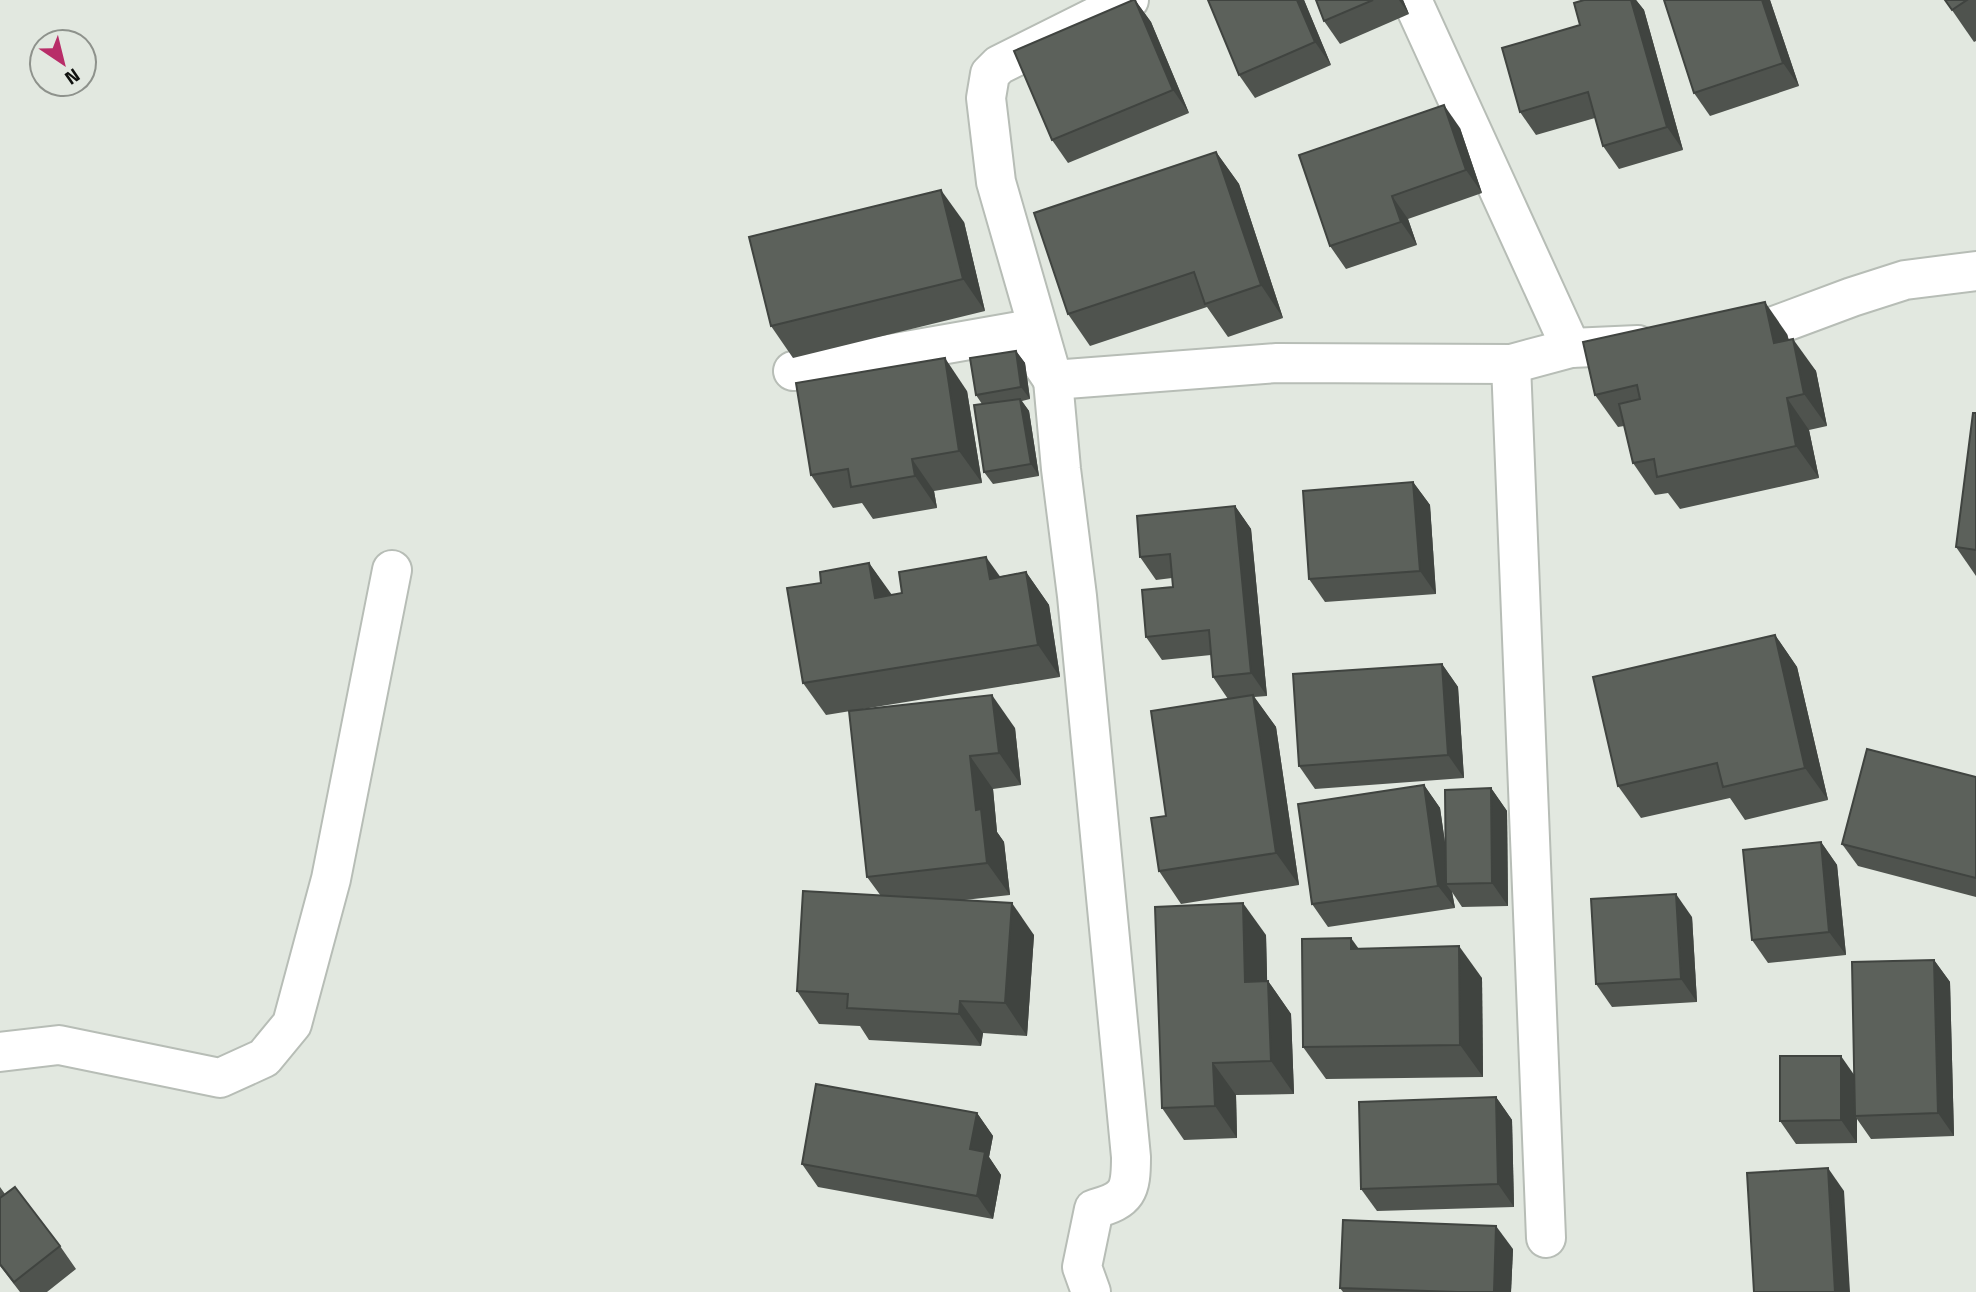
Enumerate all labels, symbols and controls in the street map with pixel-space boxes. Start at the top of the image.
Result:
north arrow [28,28,98,98]
text: N [59,62,87,93]

